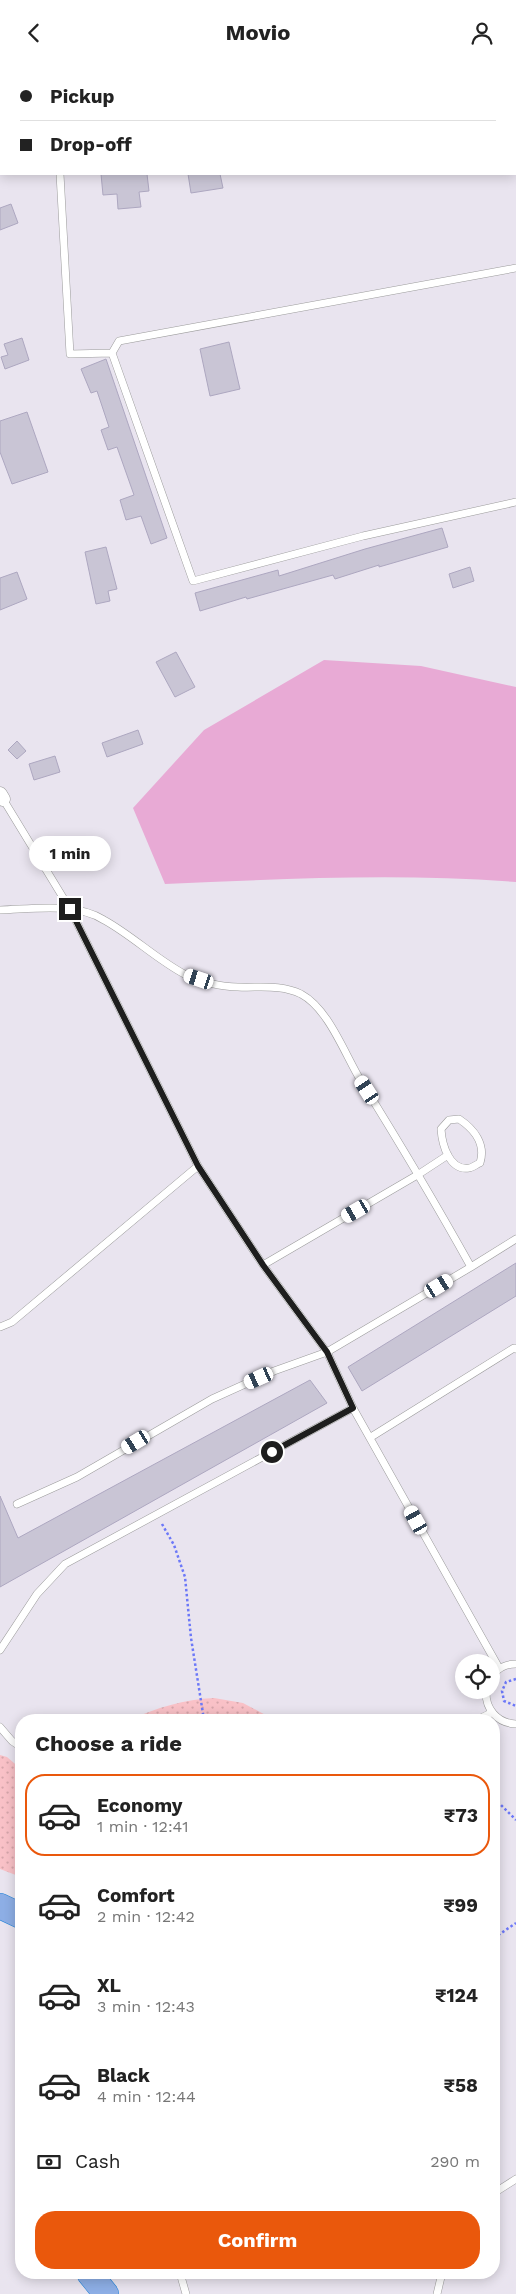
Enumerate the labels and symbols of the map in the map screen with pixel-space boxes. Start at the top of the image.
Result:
callout: 1 min [29,837,111,871]
route end [59,898,81,920]
car [182,967,215,991]
car [352,1073,381,1107]
car [339,1197,372,1225]
car [422,1272,455,1300]
car [242,1365,275,1391]
car [119,1428,152,1456]
route start [261,1441,283,1463]
car [402,1503,429,1537]

